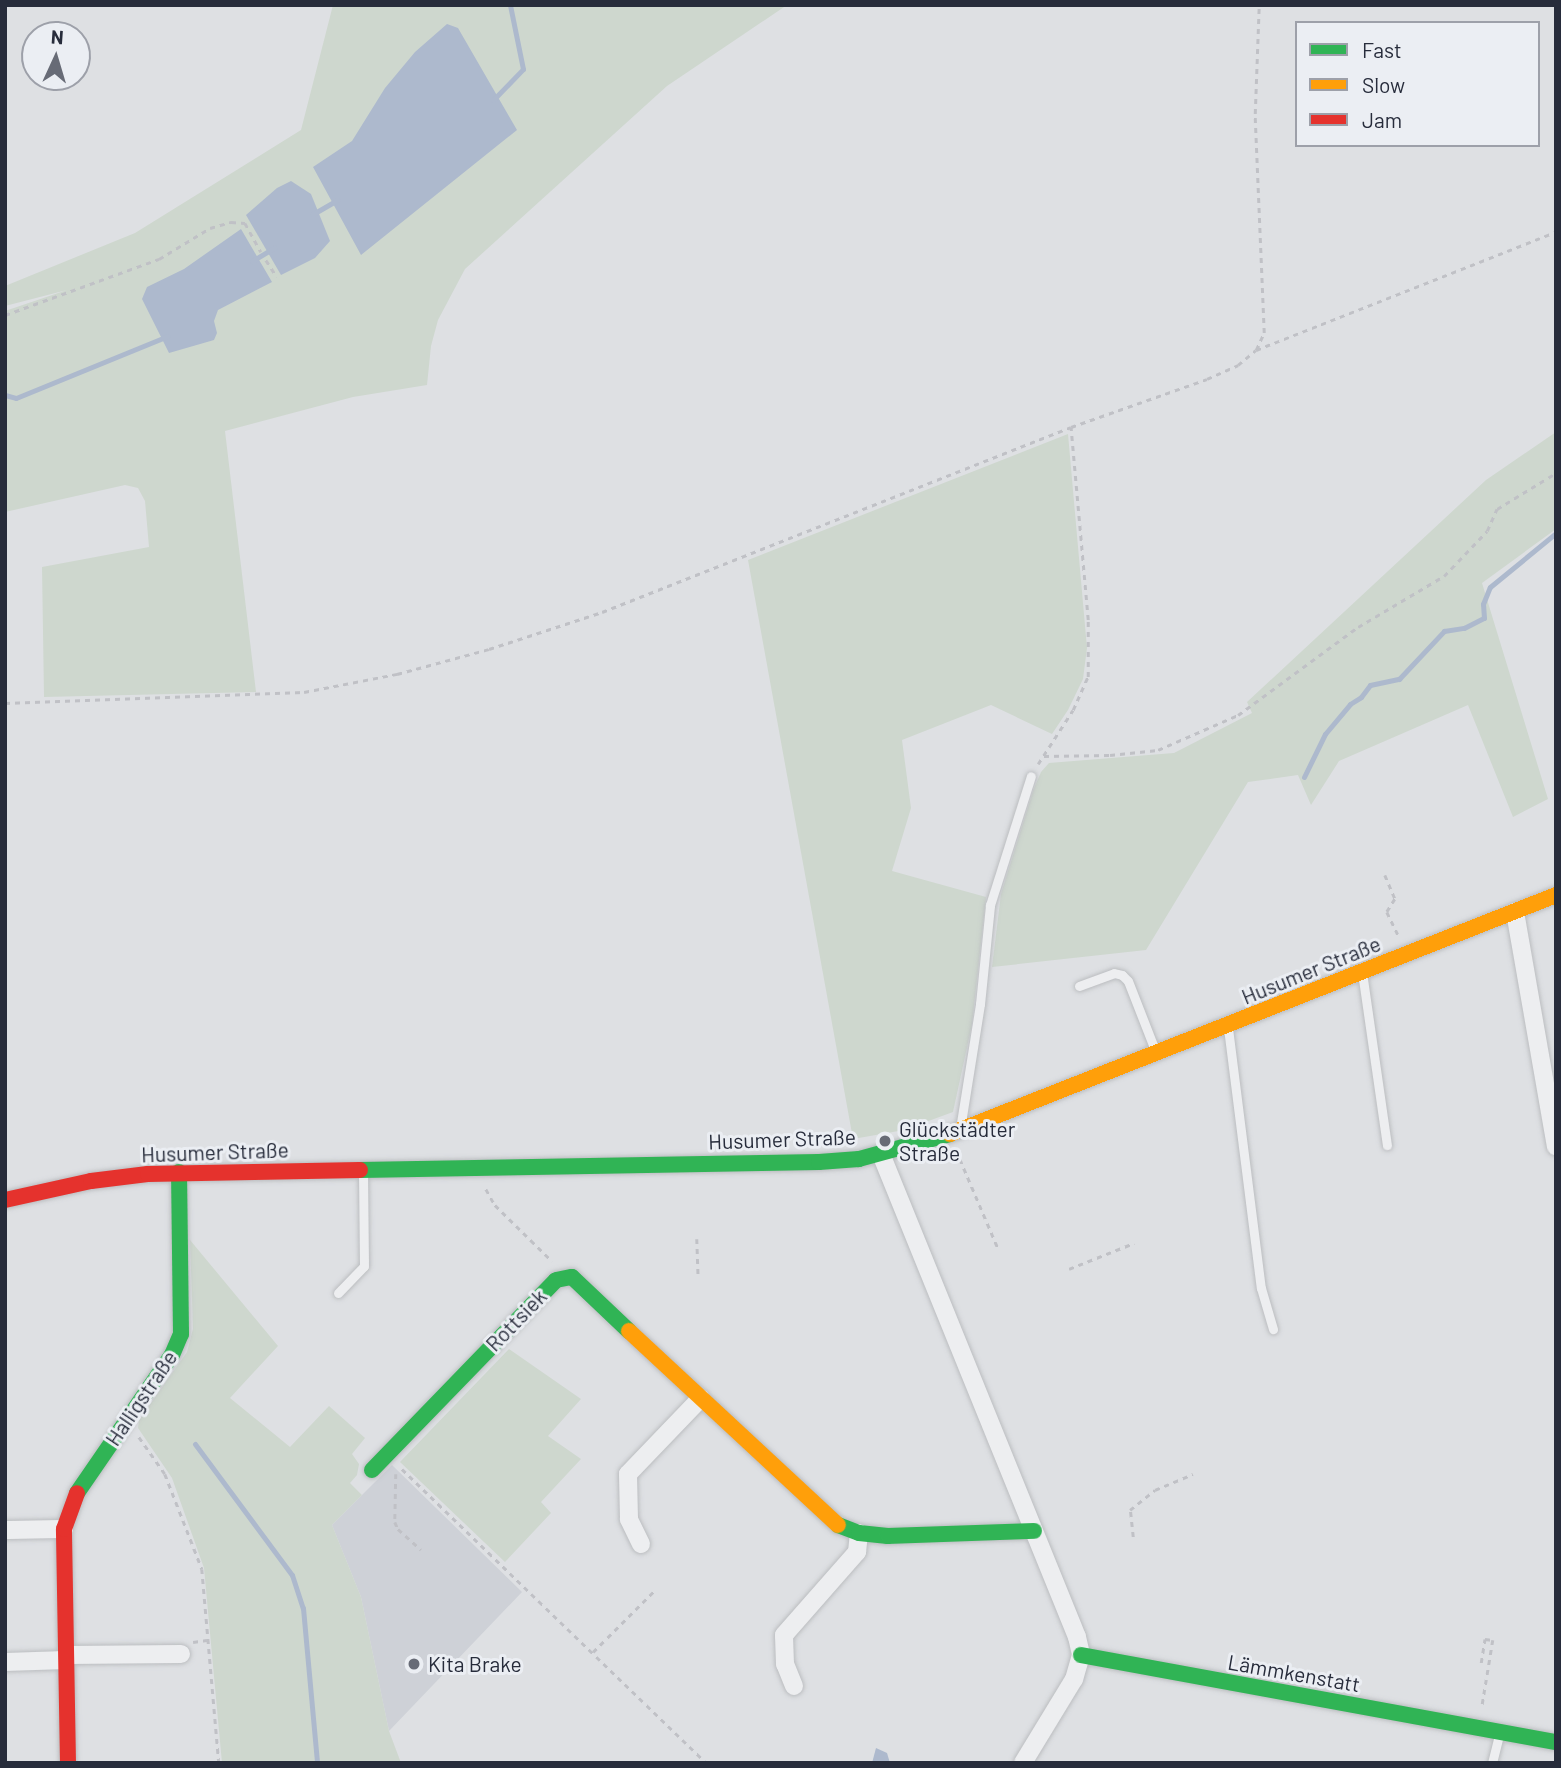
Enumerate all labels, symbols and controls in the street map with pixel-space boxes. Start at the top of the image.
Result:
north arrow [21,21,91,91]
legend [1295,21,1540,147]
text: N [50,25,64,48]
text: Fast [1362,37,1402,62]
text: Slow [1362,72,1405,97]
text: Jam [1362,107,1402,132]
street label: Husumer Straße [1238,931,1384,1009]
place label: Glückstädter Straße [899,1116,1015,1166]
street label: Husumer Straße [708,1124,856,1154]
marker: Glückstädter Straße [877,1133,893,1149]
street label: Husumer Straße [141,1137,289,1167]
street label: Rottsiek [480,1284,552,1356]
street label: Halligstraße [100,1346,182,1450]
street label: Lämmkenstatt [1226,1649,1362,1697]
place label: Kita Brake [428,1651,522,1677]
marker: Kita Brake [406,1656,422,1672]

